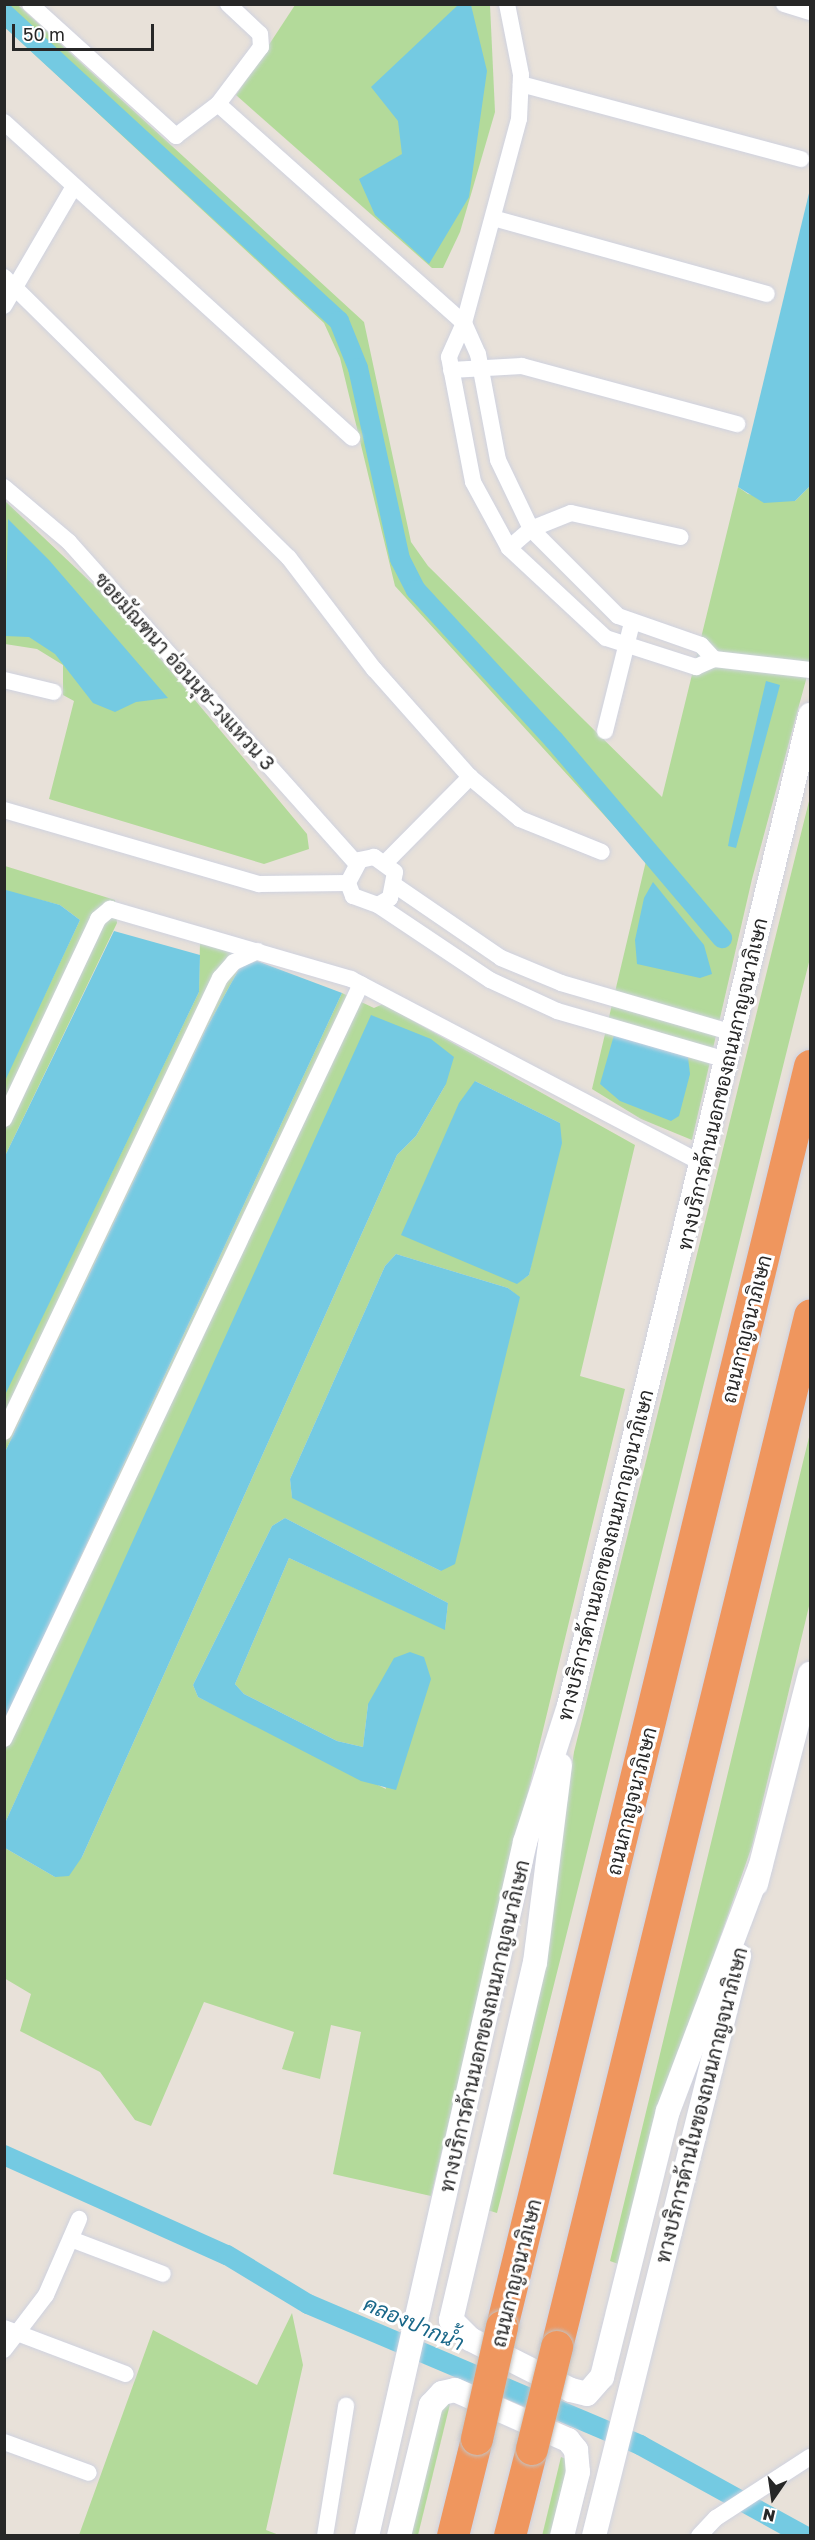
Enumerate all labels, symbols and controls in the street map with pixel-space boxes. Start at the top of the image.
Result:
scale bar [15,12,158,50]
text: 50 m [23,23,65,45]
street label: ซอยมัณฑนา อ่อนนุช-วงแหวน 3 [90,567,280,775]
street label: ทางบริการด้านนอกของถนนกาญจนาภิเษก [672,915,772,1253]
street label: ถนนกาญจนาภิเษก [716,1252,776,1406]
street label: ทางบริการด้านนอกของถนนกาญจนาภิเษก [552,1387,658,1723]
street label: ถนนกาญจนาภิเษก [601,1724,661,1878]
street label: ทางบริการด้านนอกของถนนกาญจนาภิเษก [434,1857,534,2195]
street label: ทางบริการด้านในของถนนกาญจนาภิเษก [650,1945,752,2265]
street label: ถนนกาญจนาภิเษก [486,2196,546,2350]
water label: คลองปากน้ำ [360,2291,468,2355]
north arrow [743,2468,803,2528]
text: N [761,2504,777,2527]

